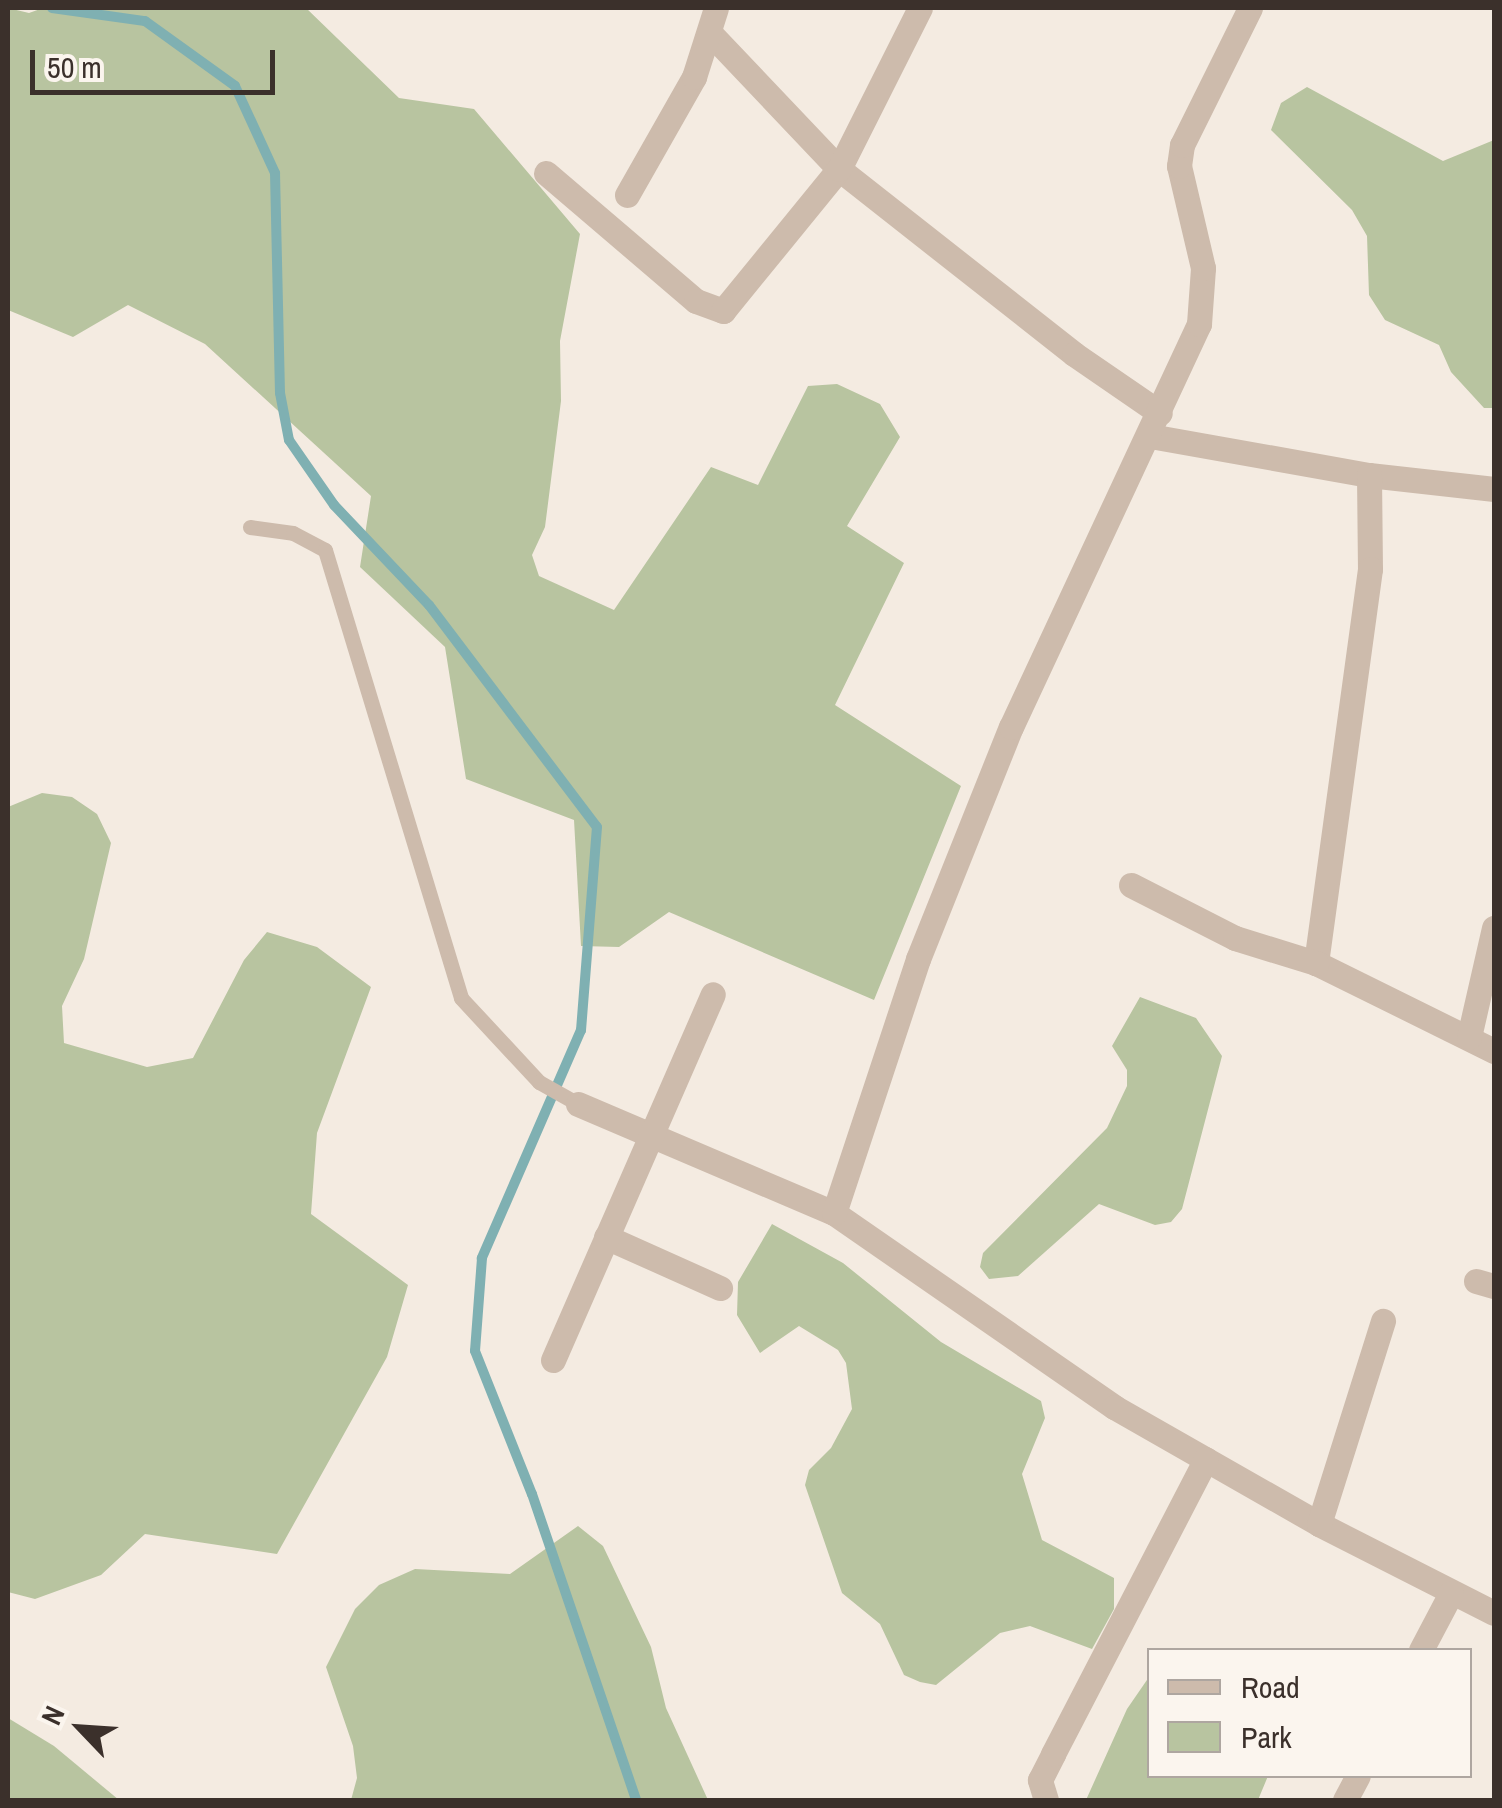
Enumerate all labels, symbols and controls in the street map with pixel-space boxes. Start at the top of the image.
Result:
scale bar [35,30,280,92]
text: 50 m [47,47,102,87]
legend [1147,1648,1472,1778]
text: Road [1241,1667,1300,1707]
north arrow [30,1678,130,1778]
text: N [32,1700,74,1731]
text: Park [1241,1717,1292,1757]

